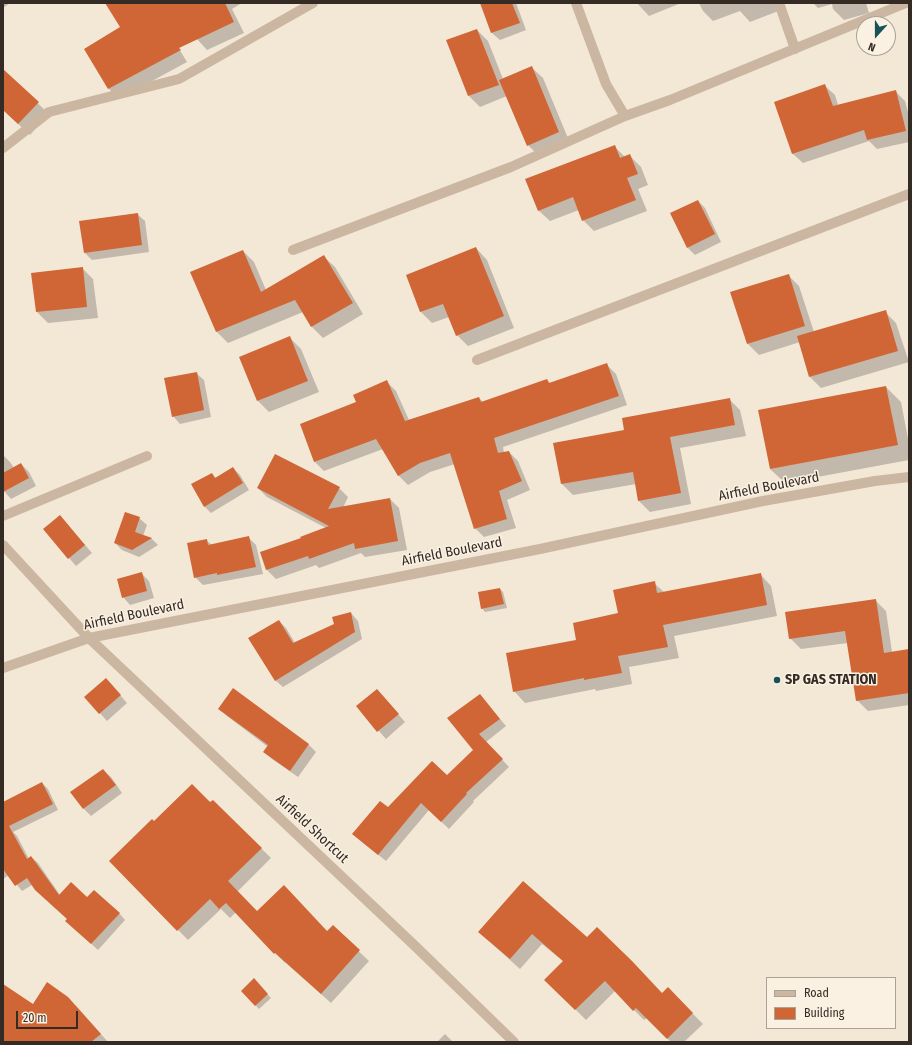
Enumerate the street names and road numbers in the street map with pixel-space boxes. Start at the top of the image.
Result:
street label: Airfield Boulevard [717,469,821,505]
street label: Airfield Boulevard [400,534,504,570]
street label: Airfield Boulevard [82,596,186,634]
street label: Airfield Shortcut [272,791,352,867]

